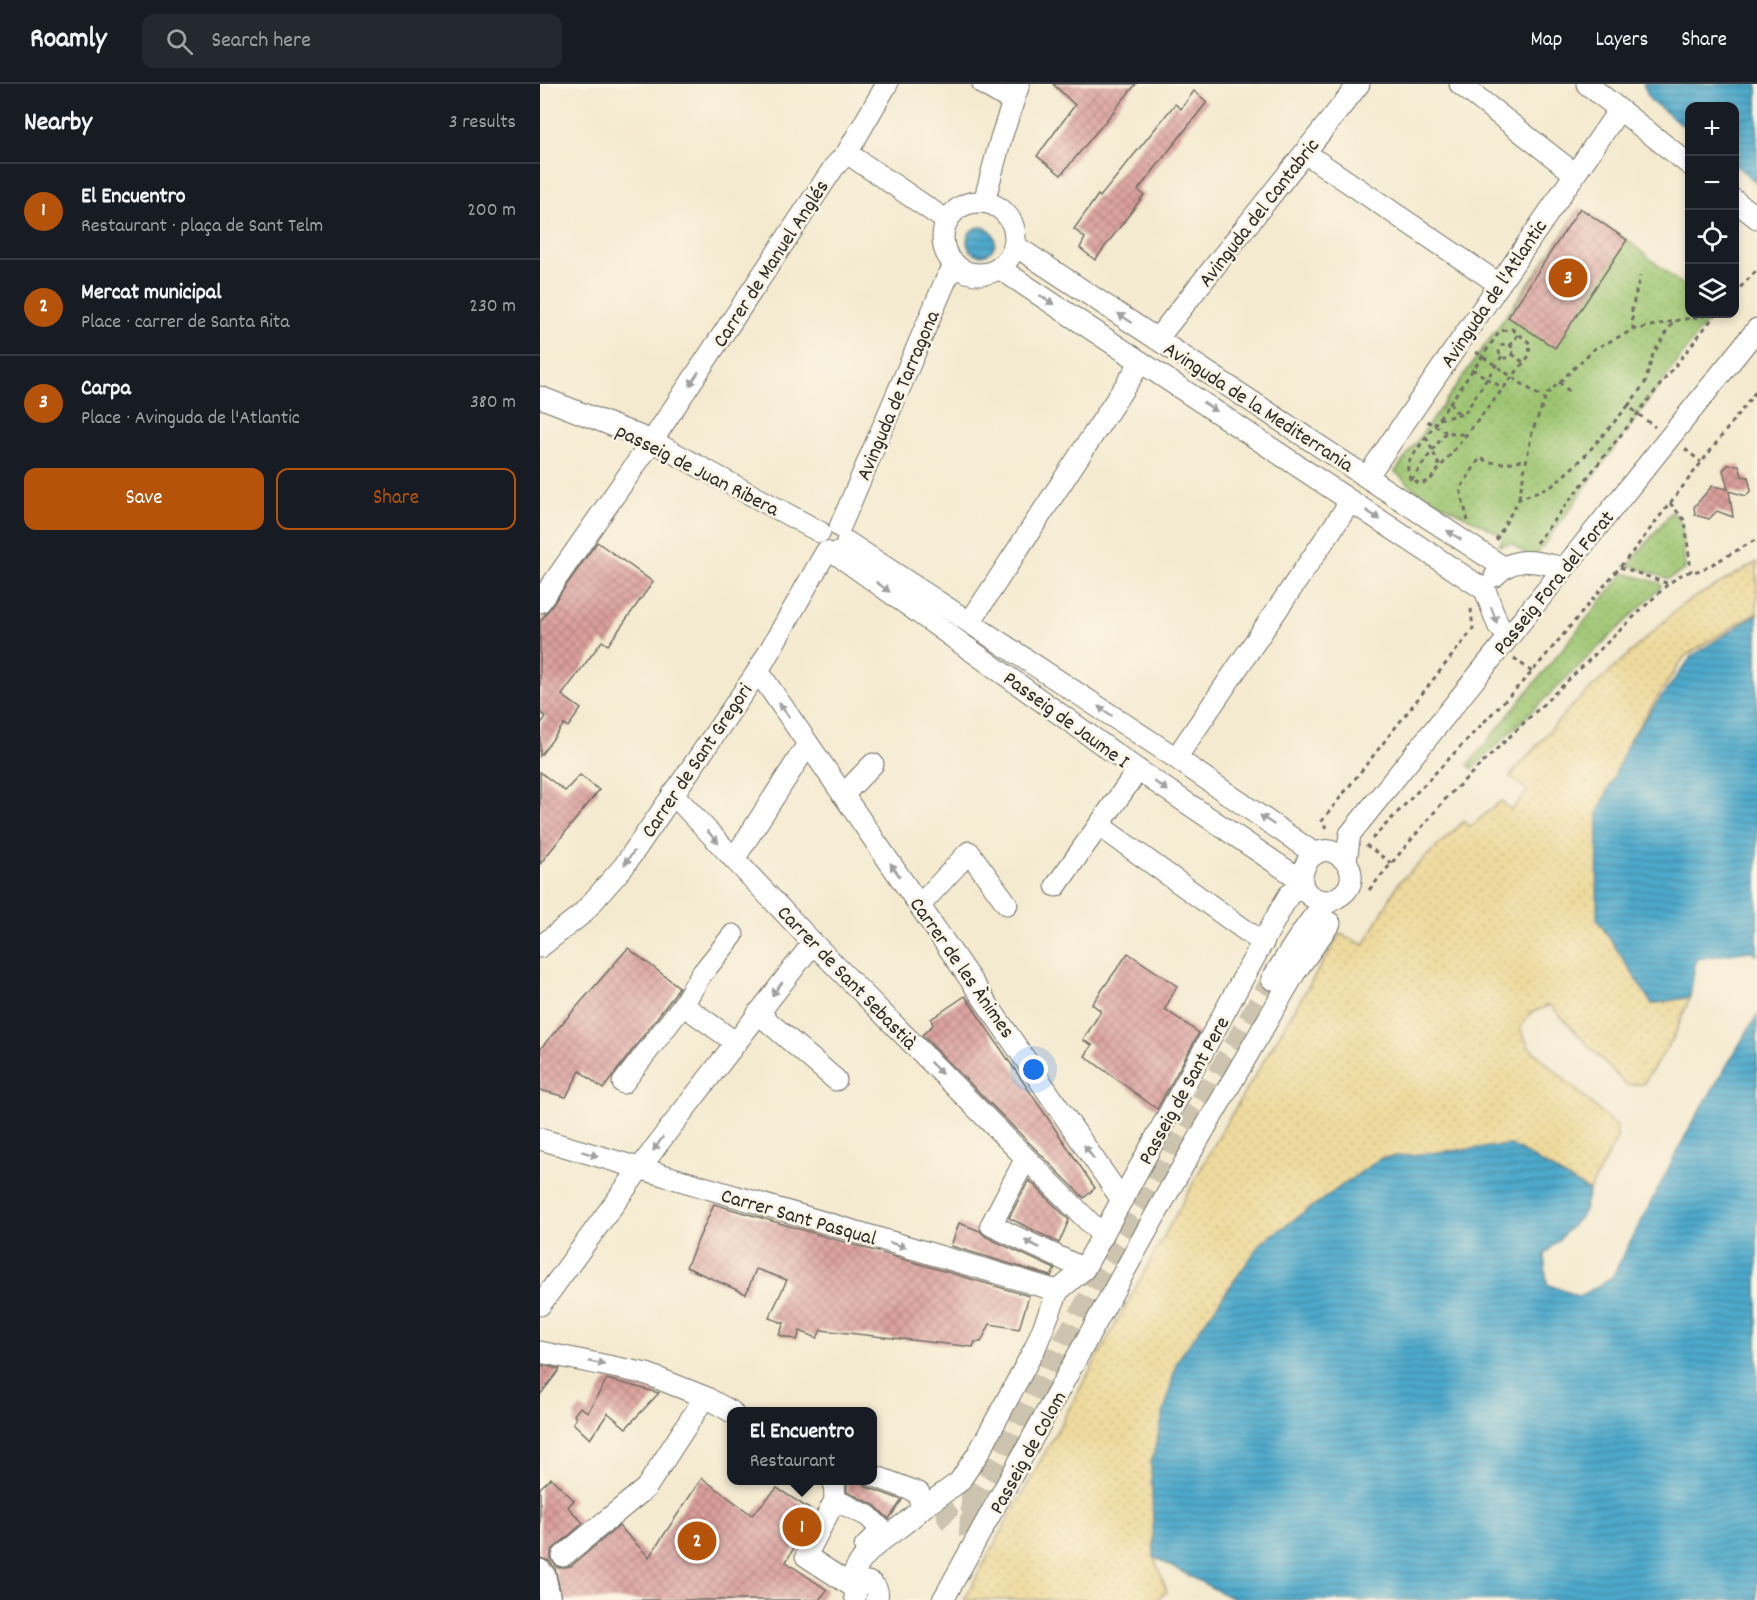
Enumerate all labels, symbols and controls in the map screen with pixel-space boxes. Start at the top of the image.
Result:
search box [142,14,562,68]
text: Roamly [30,21,106,61]
icon: search [163,25,196,58]
text: Search here [211,26,311,57]
text: Map [1531,26,1562,56]
text: Layers [1595,26,1648,56]
text: Share [1681,26,1727,56]
map controls [1685,102,1739,318]
button: + [1685,102,1739,156]
text: Nearby [24,105,92,142]
text: 3 results [449,109,516,137]
street label: Avinguda del Cantabric [1192,133,1328,295]
button: − [1685,156,1739,210]
street label: Carrer de Manuel Anglés [707,175,838,354]
text: El Encuentro [81,182,186,213]
text: 1 [41,197,46,225]
text: 200 m [467,197,516,225]
button: locate [1685,210,1739,264]
text: Restaurant · plaça de Sant Telm [81,213,323,241]
street label: Avinguda de l'Atlantic [1435,214,1556,375]
pin: 3 [1548,256,1588,300]
button: layers [1685,264,1739,318]
text: Mercat municipal [81,278,221,309]
text: 2 [39,293,48,321]
text: 230 m [469,293,516,321]
one-way arrow [1039,294,1055,306]
street label: Avinguda de Tarragona [850,305,950,486]
text: Place · carrer de Santa Rita [81,309,290,337]
one-way arrow [1117,313,1133,324]
street label: Avinguda de la Mediterrania [1156,336,1359,482]
one-way arrow [688,370,699,387]
text: Carpa [81,374,131,405]
text: 3 [39,389,48,417]
text: 380 m [470,389,516,417]
one-way arrow [1202,402,1218,413]
text: Place · Avinguda de l'Atlantic [81,405,300,433]
street label: passeig de Juan Ribera [610,418,784,526]
button: Save [24,468,264,530]
button: Share [276,468,516,530]
street label: Passeig Fora del Forat [1488,505,1623,663]
one-way arrow [1364,509,1380,521]
one-way arrow [1446,529,1462,540]
one-way arrow [874,581,890,593]
one-way arrow [1489,606,1499,624]
street label: Passeig de Jaume I [996,665,1135,778]
street label: Carrer de Sant Gregori [636,678,762,845]
one-way arrow [778,702,790,718]
one-way arrow [1098,705,1114,717]
one-way arrow [1153,780,1169,792]
one-way arrow [1259,814,1276,825]
one-way arrow [706,829,720,844]
one-way arrow [623,849,635,865]
one-way arrow [890,862,901,878]
street label: Carrer de les Ànimes [901,892,1021,1045]
street label: Carrer de Sant Sebastià [769,900,923,1059]
one-way arrow [770,981,783,997]
street label: Passeig de Sant Pere [1132,1012,1239,1171]
your location [1019,1055,1048,1084]
one-way arrow [929,1060,943,1075]
one-way arrow [652,1135,664,1151]
one-way arrow [1083,1144,1095,1160]
one-way arrow [581,1150,599,1159]
street label: Carrer Sant Pasqual [717,1182,879,1255]
one-way arrow [1023,1240,1040,1249]
one-way arrow [889,1241,907,1250]
one-way arrow [588,1359,607,1368]
street label: Passeig de Colom [983,1386,1076,1520]
popup [727,1407,877,1485]
text: El Encuentro [750,1417,854,1448]
text: Restaurant [750,1448,835,1476]
pin: 1 [782,1504,822,1550]
pin: 2 [678,1518,716,1564]

